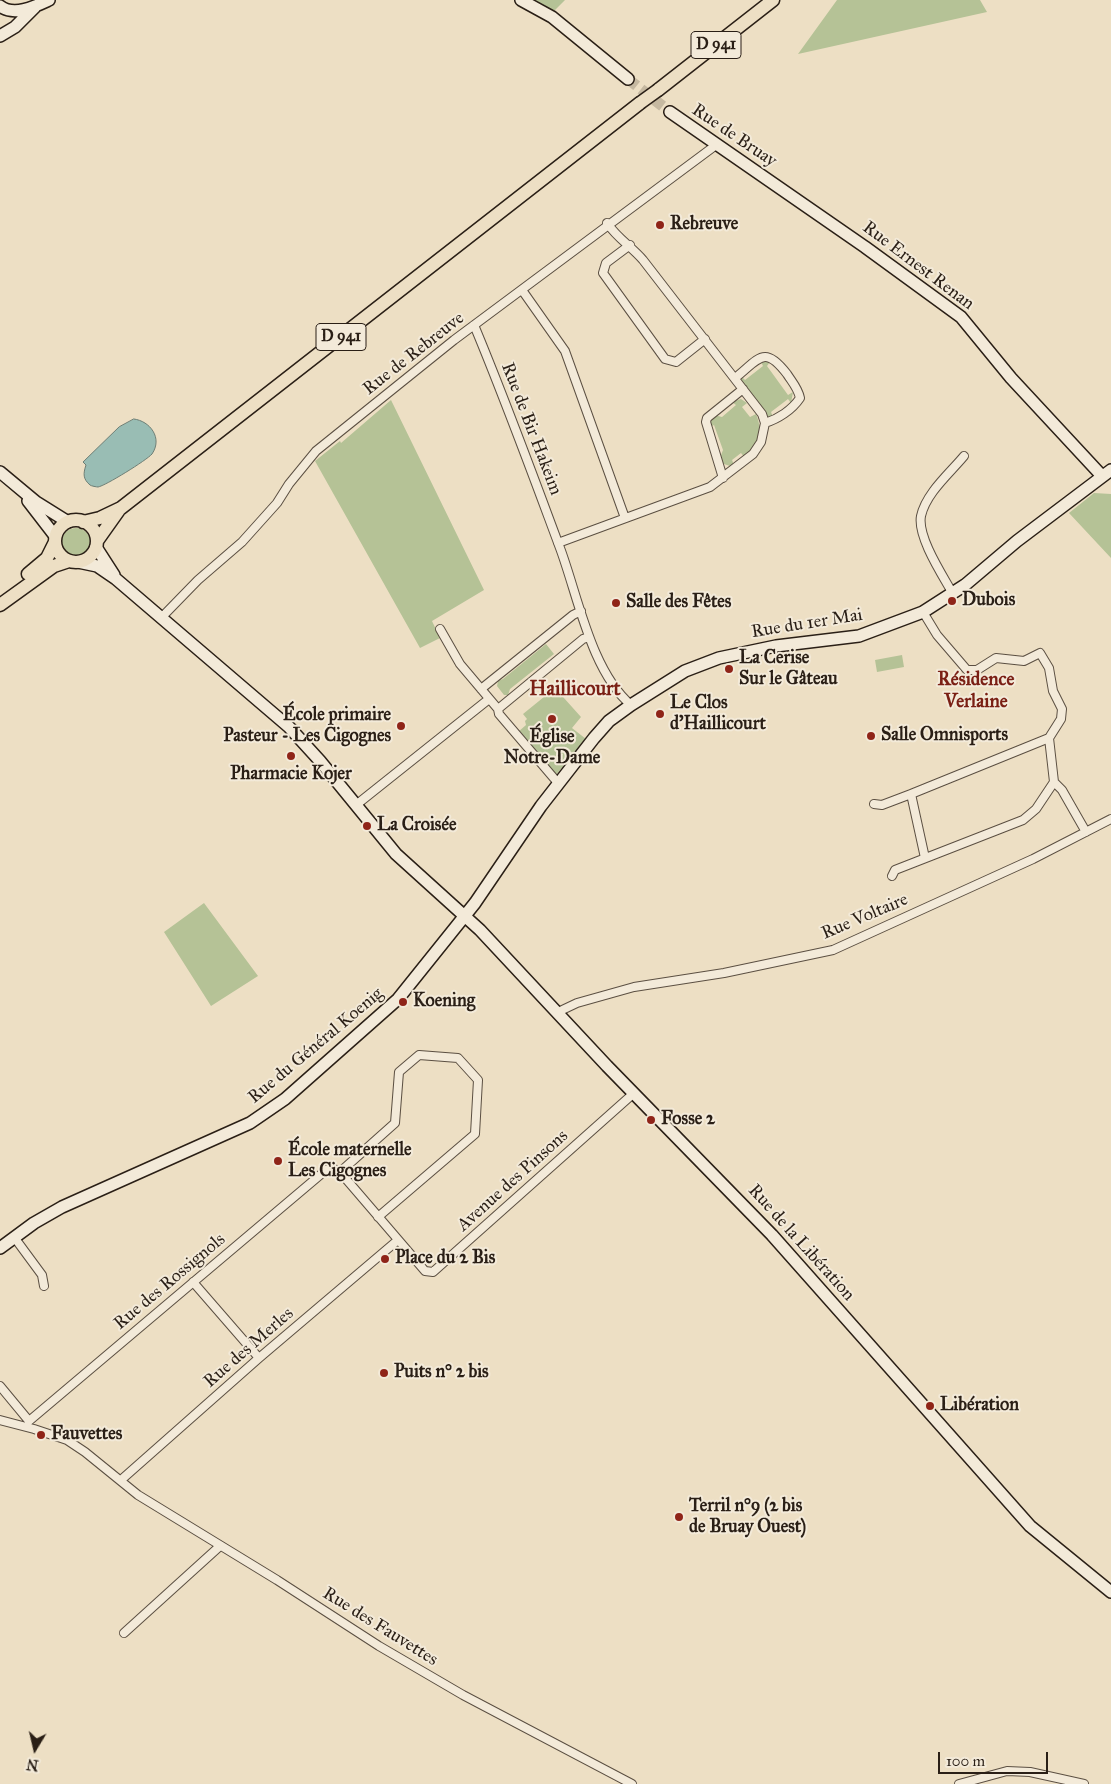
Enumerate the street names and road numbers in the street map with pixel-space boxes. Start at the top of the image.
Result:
road number: D 941 [691,32,741,58]
street label: Rue de Bruay [687,100,781,172]
street label: Rue Ernest Renan [858,217,978,315]
street label: Rue de Rebreuve [359,308,469,400]
road number: D 941 [316,324,366,351]
street label: Rue de Bir Hakeim [496,360,566,498]
street label: Rue du 1er Mai [750,605,864,643]
street label: Rue Voltaire [819,889,911,945]
street label: Rue du Général Koenig [244,983,388,1109]
street label: Avenue des Pinsons [453,1125,573,1237]
street label: Rue de la Libération [743,1180,859,1306]
street label: Rue des Rossignols [110,1229,230,1335]
street label: Rue des Merles [200,1303,298,1393]
street label: Rue des Fauvettes [318,1583,442,1671]

